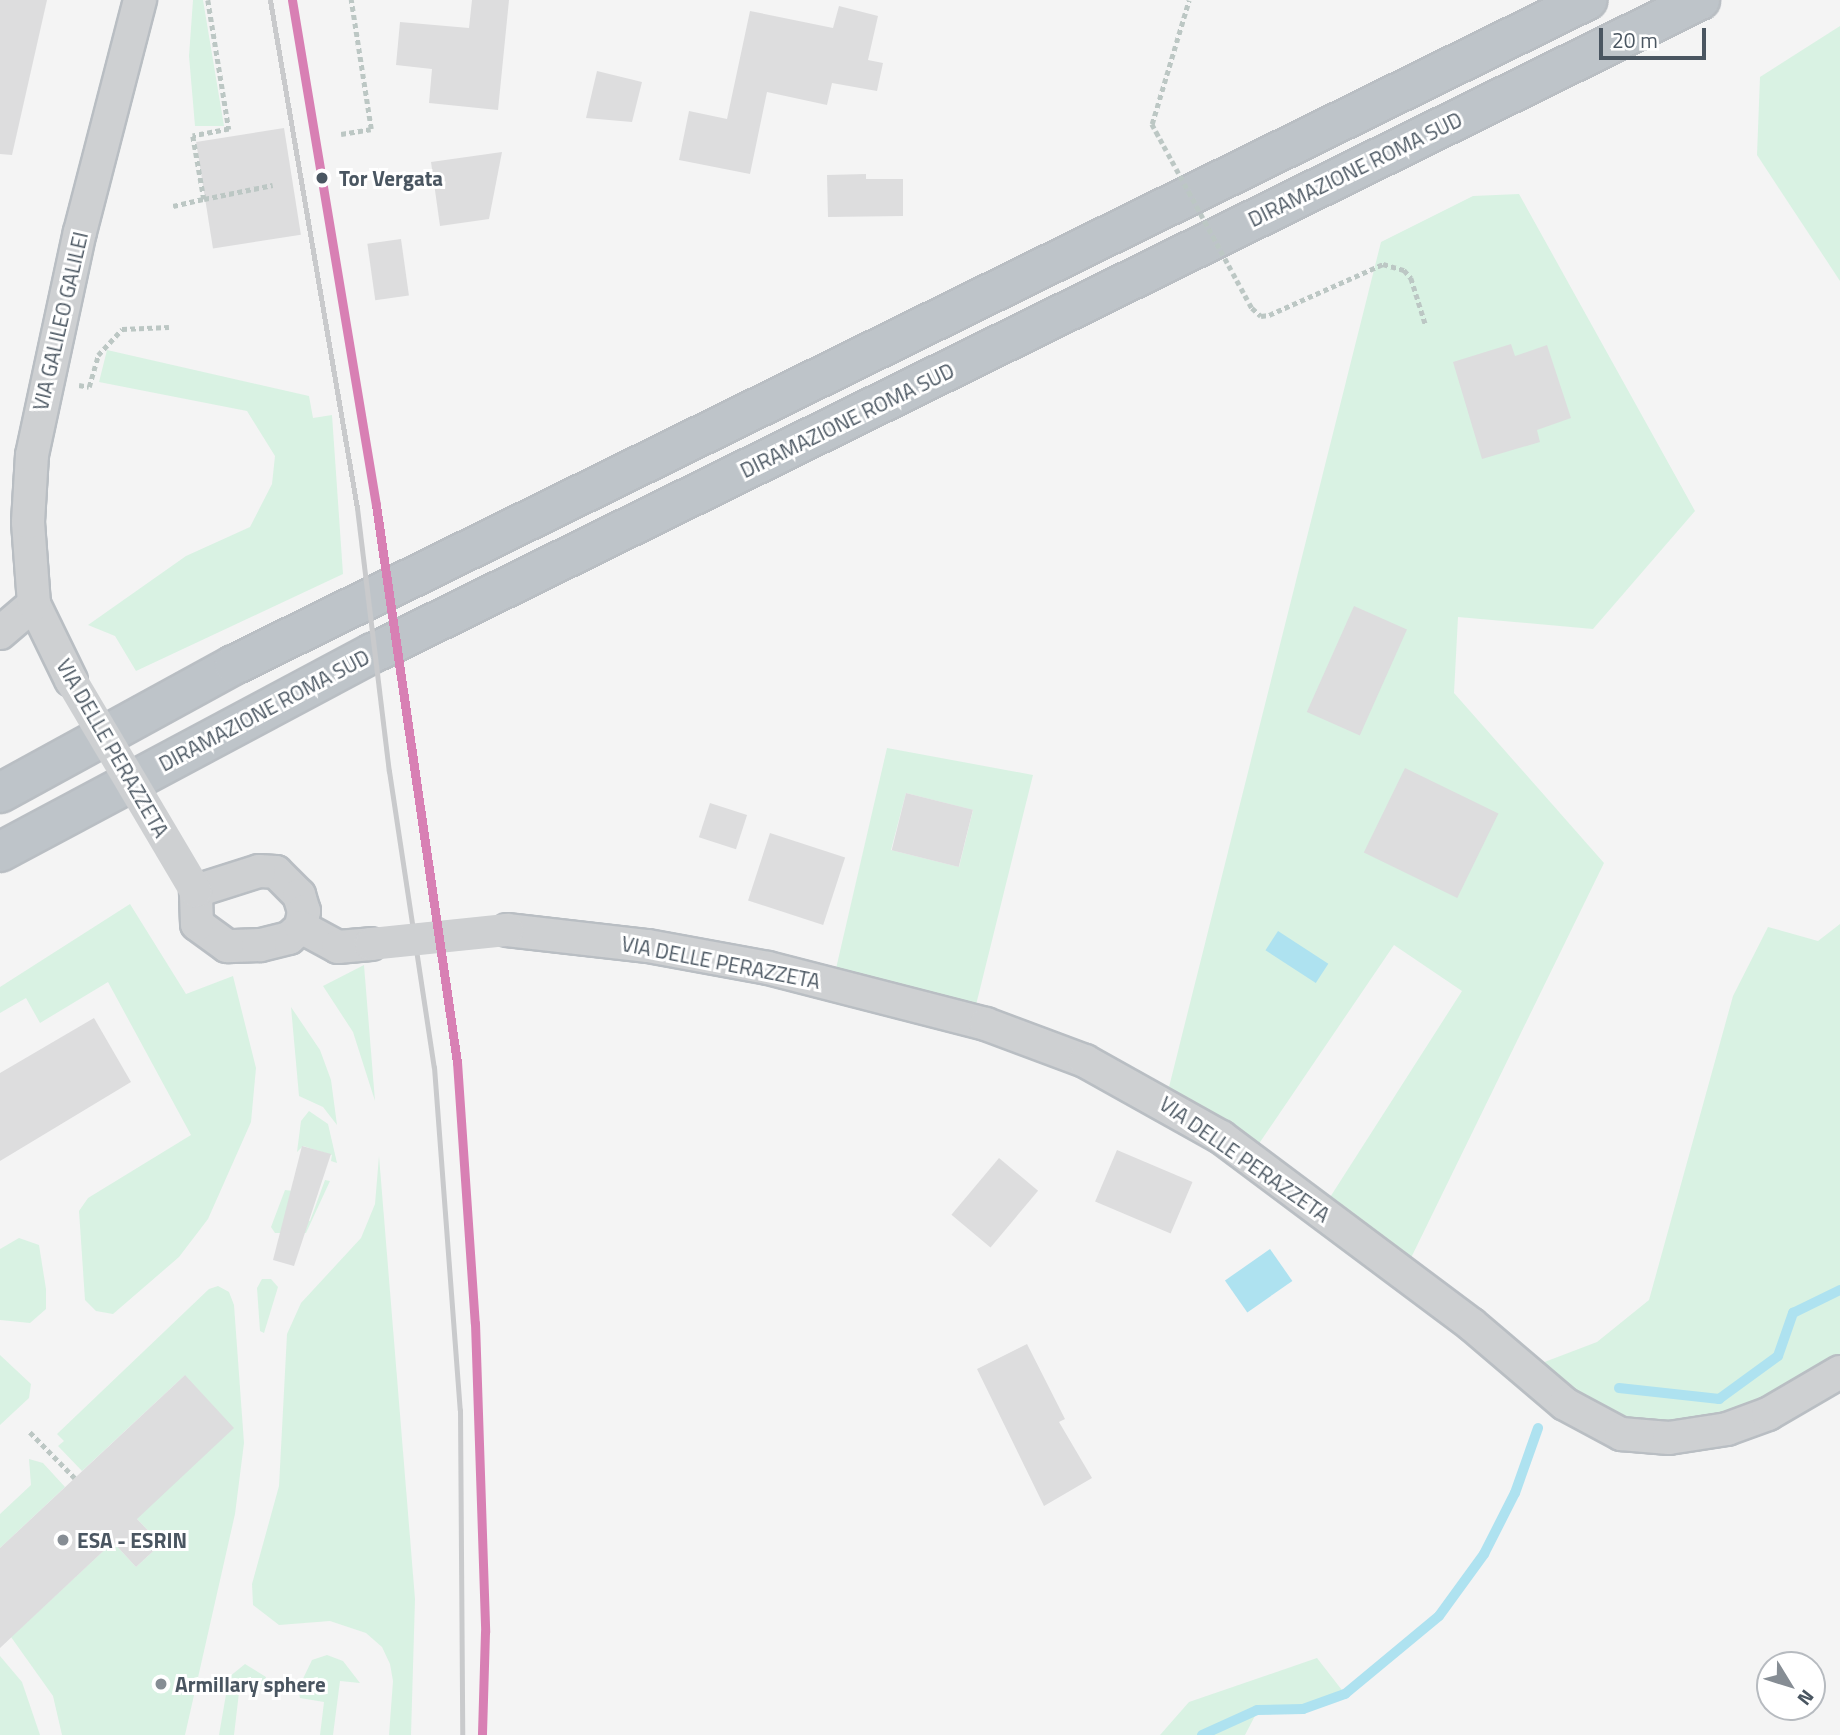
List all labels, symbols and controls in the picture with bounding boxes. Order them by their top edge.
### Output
scale bar [1602,14,1709,58]
text: 20 m [1612,24,1658,56]
street label: DIRAMAZIONE ROMA SUD [1244,106,1466,232]
place label: Tor Vergata [339,165,443,191]
marker: Tor Vergata [311,167,333,189]
street label: VIA GALILEO GALILEI [27,229,93,413]
street label: DIRAMAZIONE ROMA SUD [736,357,958,483]
street label: DIRAMAZIONE ROMA SUD [154,644,374,776]
street label: VIA DELLE PERAZZETA [52,654,174,842]
street label: VIA DELLE PERAZZETA [619,930,823,994]
street label: VIA DELLE PERAZZETA [1155,1091,1335,1227]
place label: ESA - ESRIN [77,1527,187,1553]
marker: ESA - ESRIN [55,1532,71,1548]
north arrow [1756,1651,1826,1721]
place label: Armillary sphere [175,1671,326,1697]
marker: Armillary sphere [153,1676,169,1692]
text: N [1791,1684,1822,1712]

